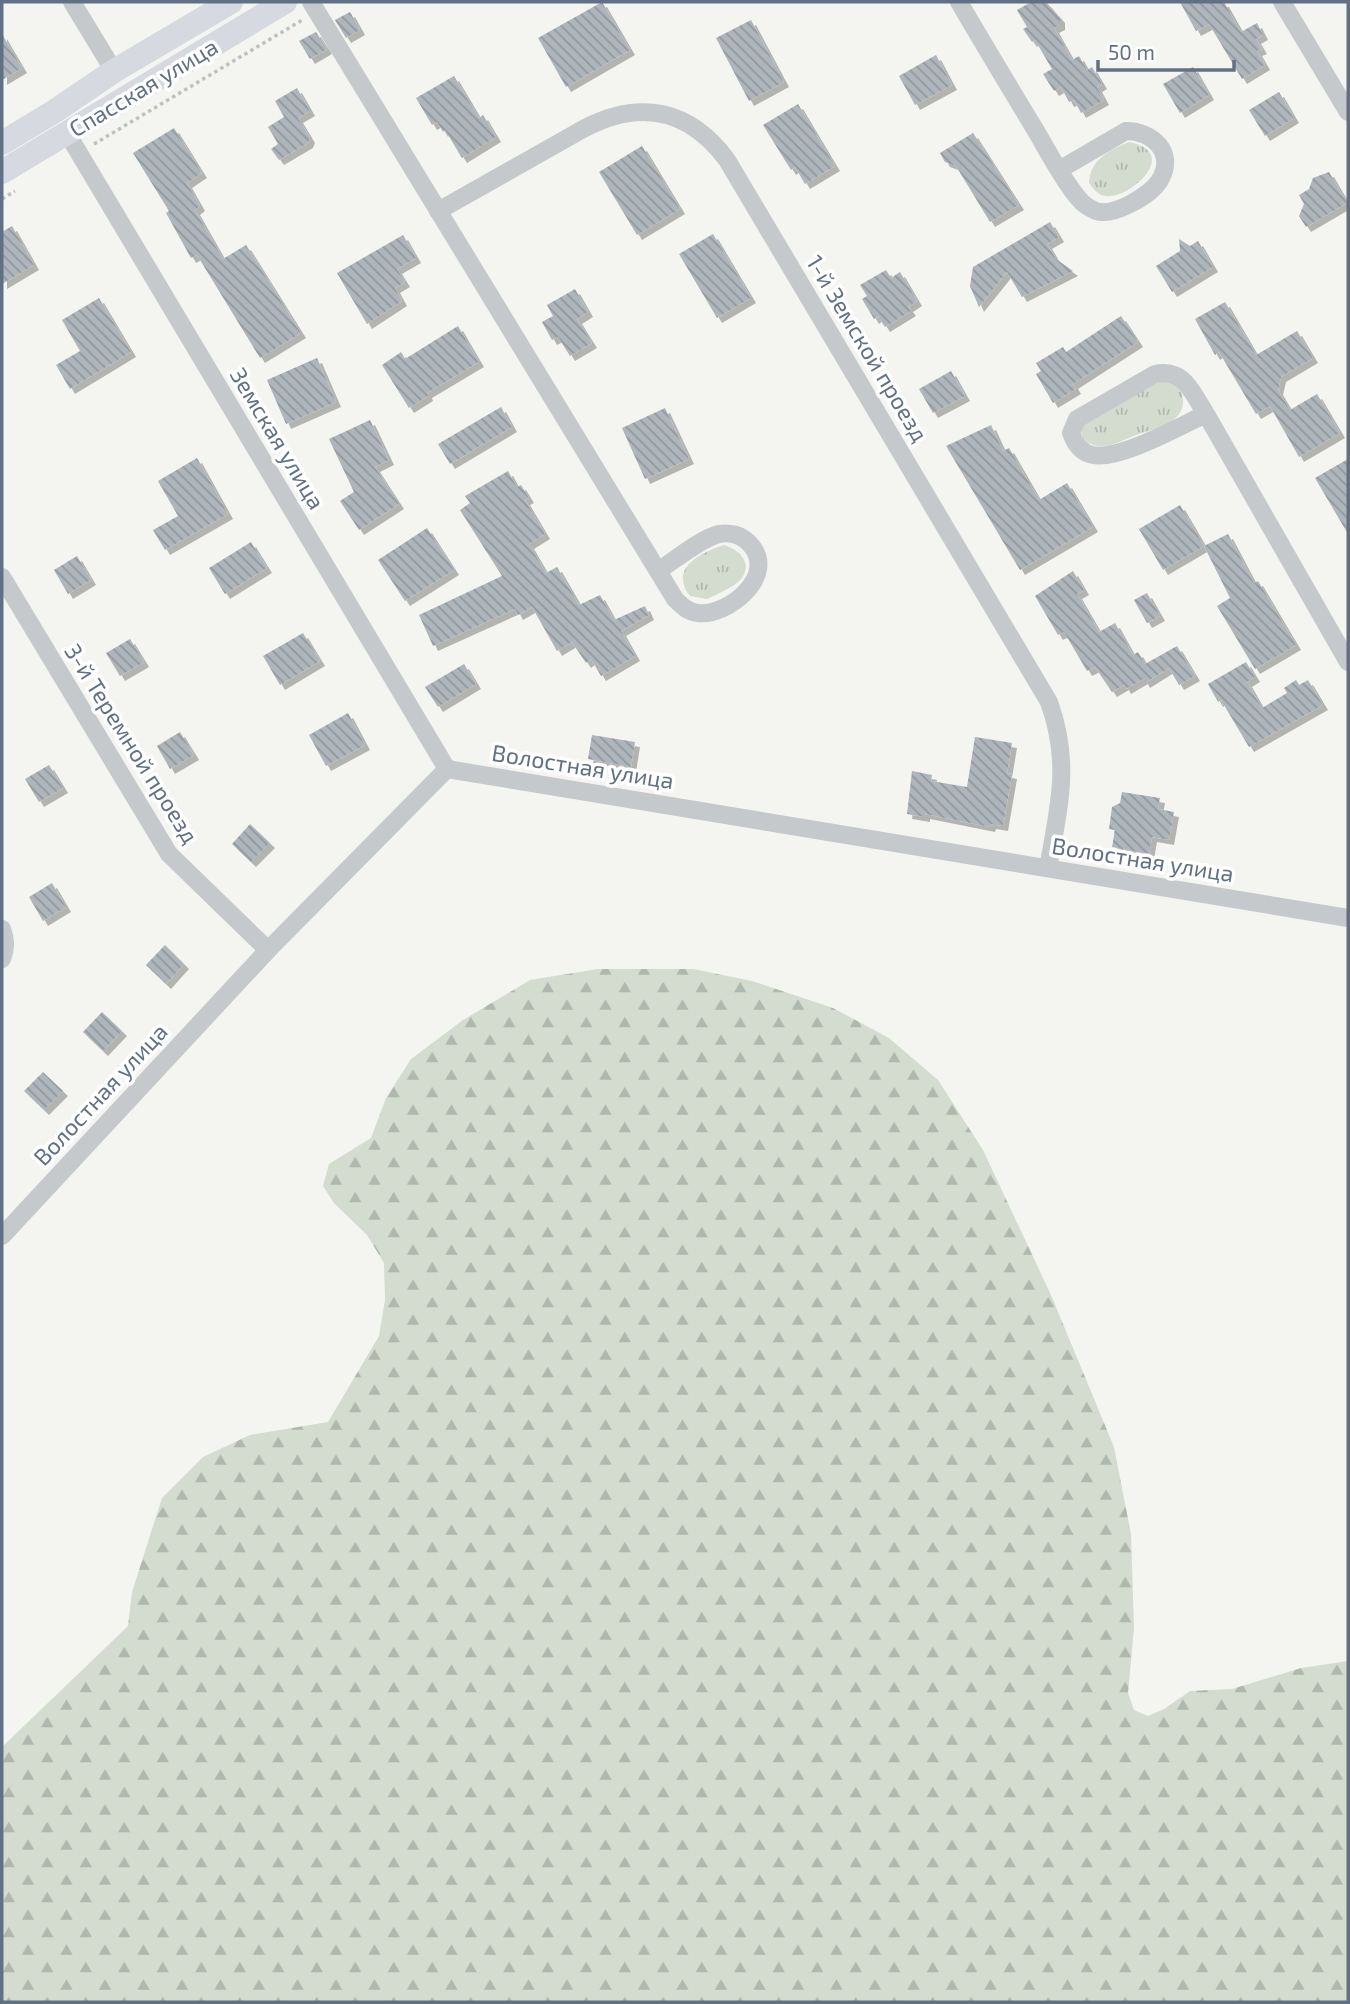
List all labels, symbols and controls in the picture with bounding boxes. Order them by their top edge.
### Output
scale bar [1098,28,1234,72]
street label: Спасская улица [64,32,223,143]
text: 50 m [1108,39,1155,64]
street label: 1-й Земской проезд [801,250,935,446]
street label: Земская улица [224,362,331,514]
street label: 3-й Теремной проезд [59,638,205,848]
street label: Волостная улица [490,738,676,795]
street label: Волостная улица [1050,831,1236,888]
street label: Волостная улица [27,1017,174,1171]

